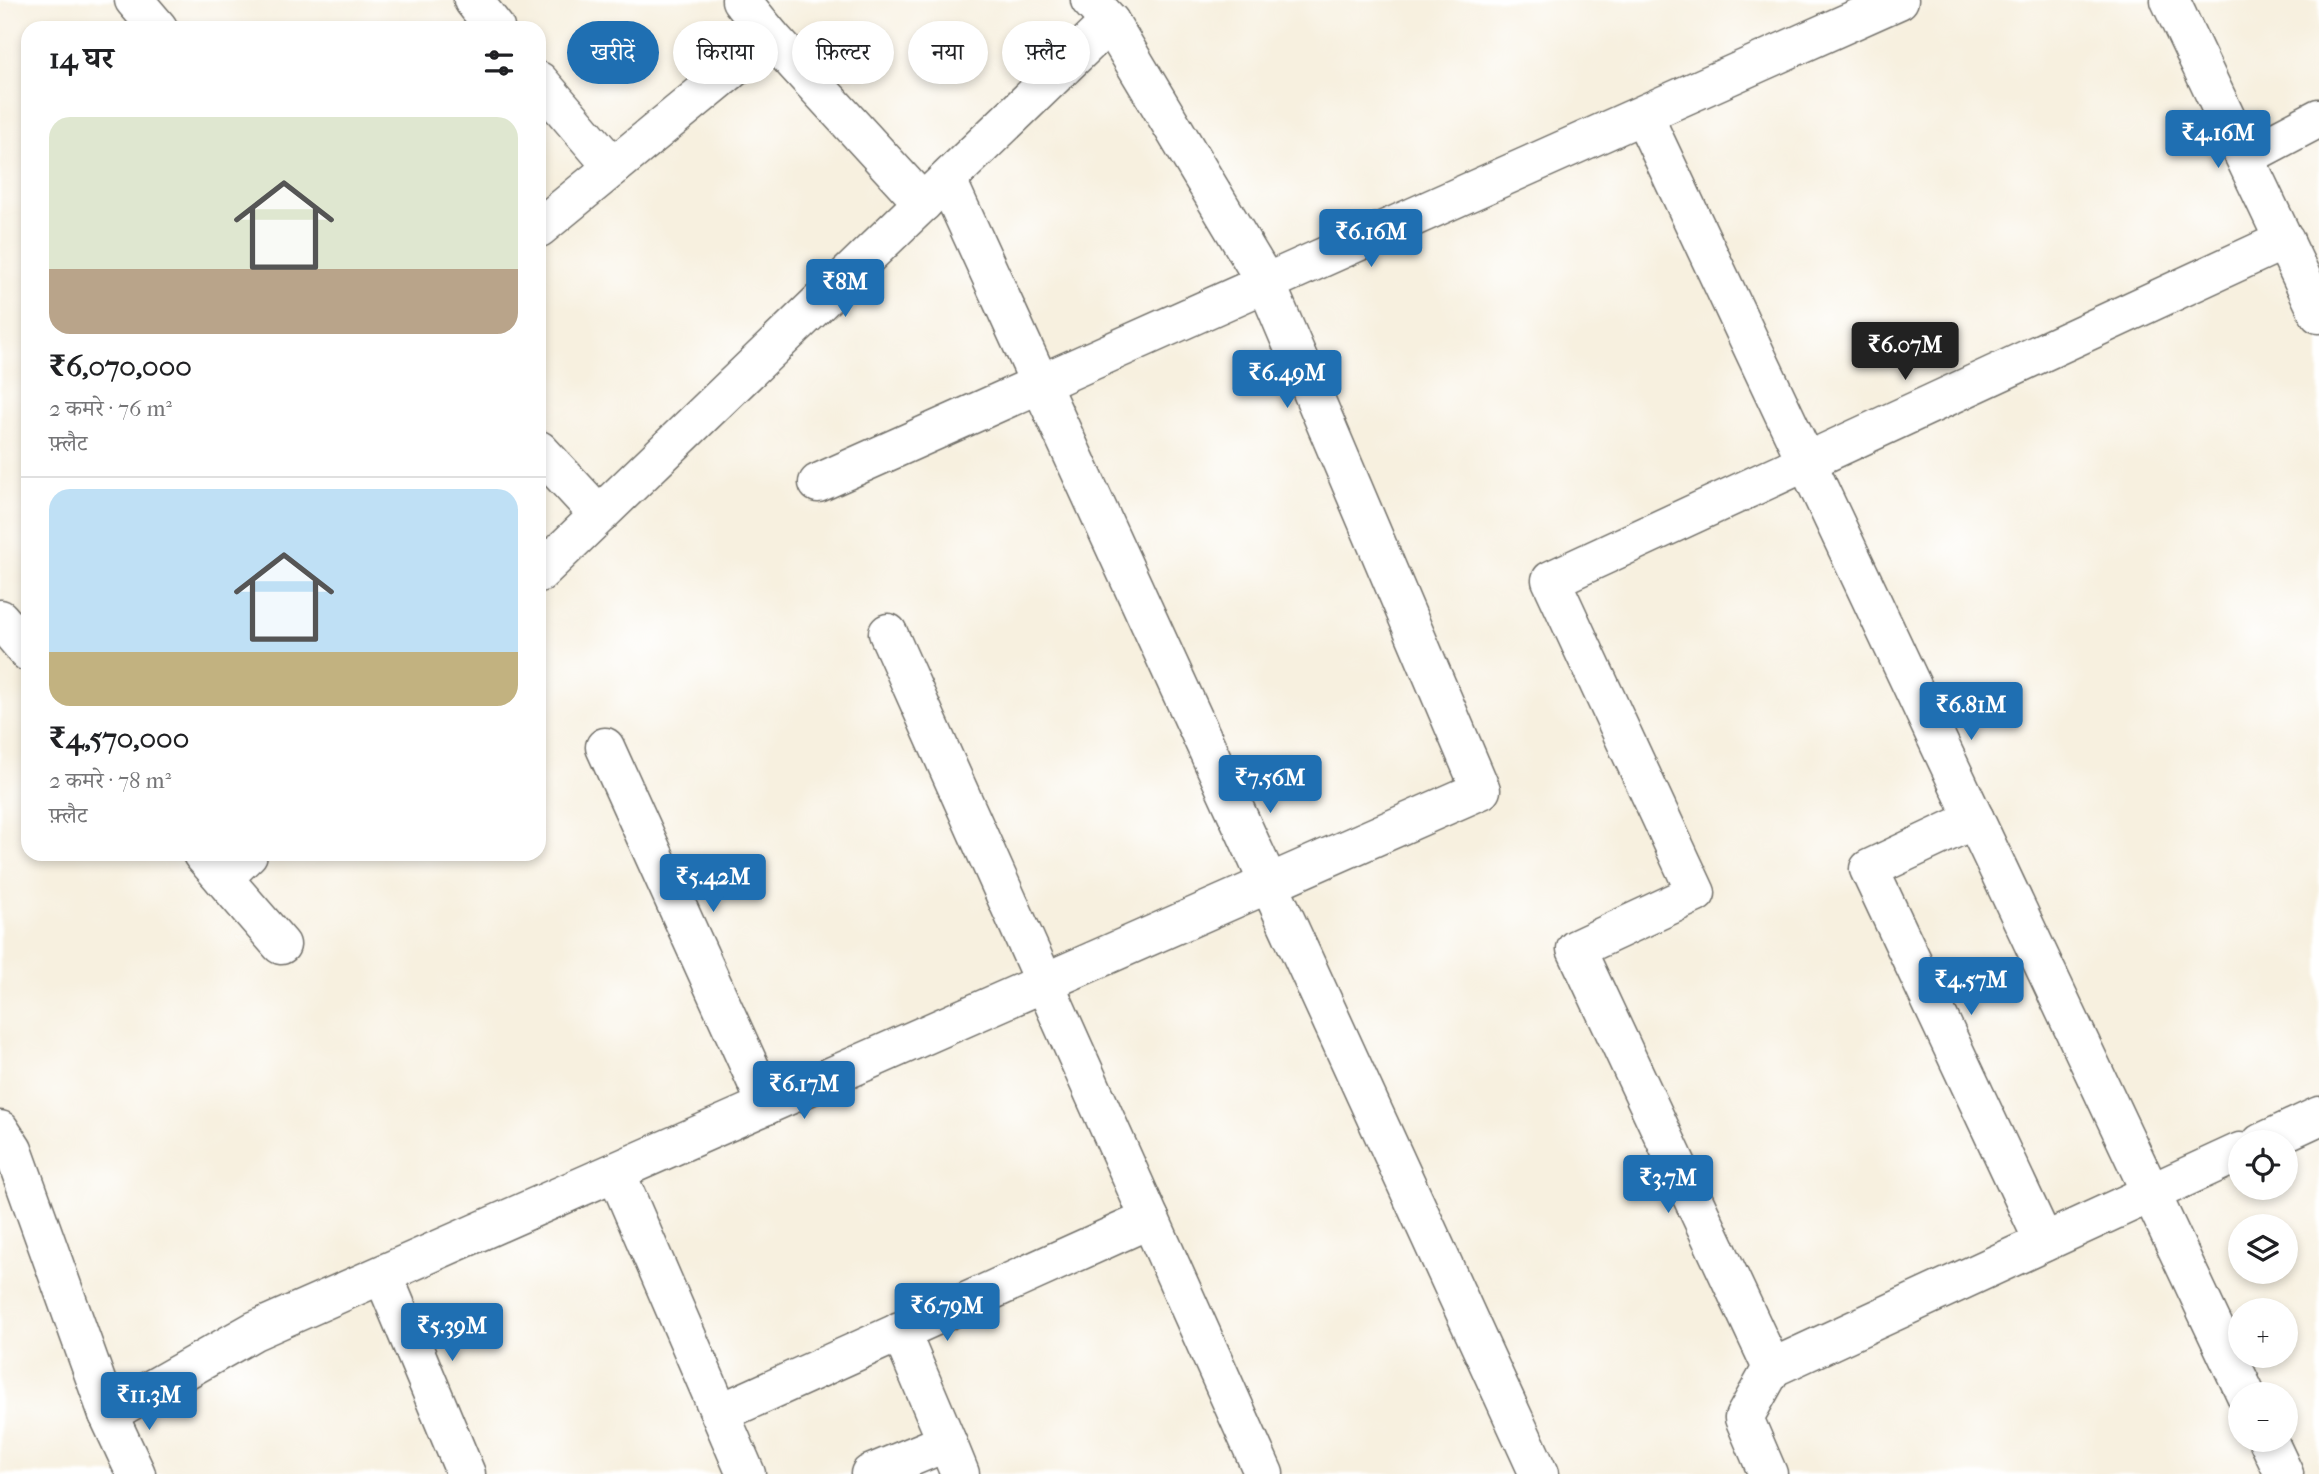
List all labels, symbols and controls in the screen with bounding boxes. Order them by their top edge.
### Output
chip: खरीदें [567,21,659,84]
chip: किराया [673,21,778,84]
chip: फ़िल्टर [792,21,894,84]
chip: नया [908,21,988,84]
chip: फ़्लैट [1002,21,1090,84]
text: 14 घर [49,41,114,76]
icon: filters [480,44,518,82]
pin: ₹4.16M [2161,110,2275,170]
text: ₹4.16M [2181,119,2255,146]
icon: home [221,162,347,288]
pin: ₹6.16M [1314,210,1428,269]
text: ₹6.16M [1335,218,1407,245]
pin: ₹8M [811,260,879,319]
text: ₹8M [822,268,868,295]
pin: ₹6.07M [1848,322,1962,382]
text: ₹6.07M [1868,331,1942,358]
text: ₹6,070,000 [49,349,192,384]
pin: ₹6.49M [1230,350,1344,410]
text: ₹6.49M [1248,359,1326,386]
text: 2 कमरे · 76 m² [49,395,172,422]
text: फ़्लैट [49,430,87,457]
icon: home [221,534,347,660]
pin: ₹6.81M [1914,682,2028,742]
text: ₹6.81M [1936,691,2006,718]
text: ₹4,570,000 [49,721,189,756]
pin: ₹7.56M [1213,756,1327,815]
text: ₹7.56M [1235,764,1305,791]
text: 2 कमरे · 78 m² [49,767,171,794]
text: फ़्लैट [49,802,87,829]
pin: ₹5.42M [656,855,770,914]
text: ₹5.42M [676,863,750,890]
pin: ₹4.57M [1914,958,2028,1017]
text: ₹4.57M [1935,966,2007,993]
pin: ₹6.17M [747,1062,861,1121]
text: ₹6.17M [769,1070,839,1097]
map controls [2228,1130,2298,1452]
button: locate [2228,1130,2298,1200]
pin: ₹3.7M [1619,1156,1717,1215]
text: ₹3.7M [1639,1164,1697,1191]
button: layers [2228,1214,2298,1284]
pin: ₹6.79M [890,1284,1004,1343]
text: ₹6.79M [911,1292,983,1319]
button: + [2228,1298,2298,1368]
pin: ₹5.39M [395,1304,509,1363]
text: ₹5.39M [417,1312,487,1339]
pin: ₹11.3M [92,1372,206,1432]
text: ₹11.3M [117,1381,181,1408]
button: − [2228,1382,2298,1452]

